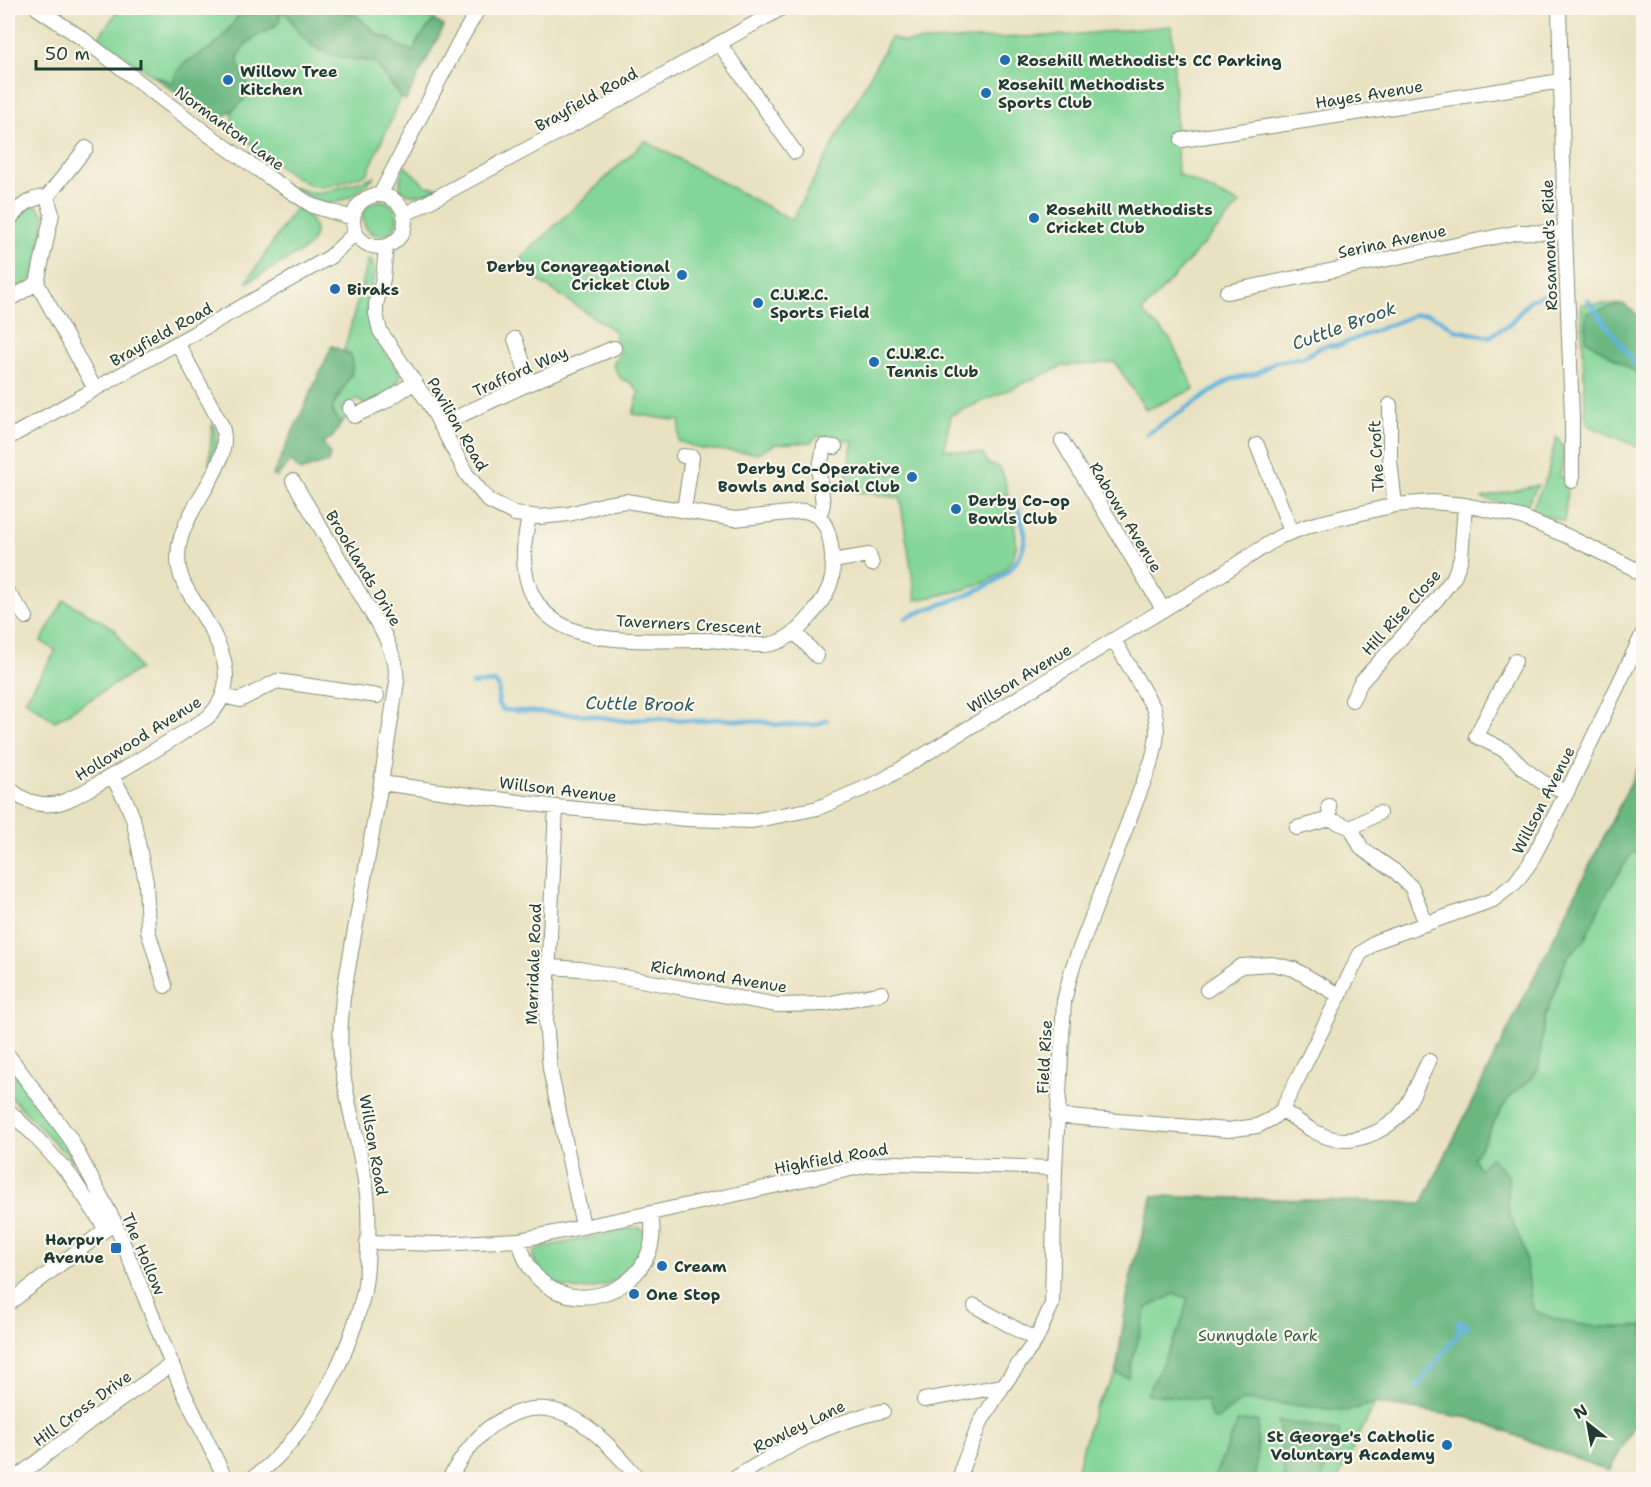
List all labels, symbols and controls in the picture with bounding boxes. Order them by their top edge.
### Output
scale bar [36,33,141,71]
text: 50 m [45,42,90,66]
place label: Rosehill Methodist's CC Parking [1017,50,1282,71]
marker: Rosehill Methodist's CC Parking [998,53,1012,67]
place label: Willow Tree Kitchen [240,61,338,100]
street label: Brayfield Road [531,63,641,136]
marker: Willow Tree Kitchen [221,73,235,87]
place label: Rosehill Methodists Sports Club [998,74,1165,113]
street label: Hayes Avenue [1314,76,1425,113]
street label: Normanton Lane [171,82,289,175]
marker: Rosehill Methodists Sports Club [979,86,993,100]
street label: Rosamond's Ride [1537,179,1562,311]
place label: Rosehill Methodists Cricket Club [1046,199,1213,238]
marker: Rosehill Methodists Cricket Club [1027,211,1041,225]
street label: Serina Avenue [1336,220,1448,263]
place label: Derby Congregational Cricket Club [486,256,670,295]
marker: Derby Congregational Cricket Club [675,268,689,282]
place label: Biraks [347,279,399,300]
marker: Biraks [328,282,342,296]
place label: C.U.R.C. Sports Field [770,284,869,323]
marker: C.U.R.C. Sports Field [751,296,765,310]
water label: Cuttle Brook [1289,296,1400,356]
street label: Brayfield Road [106,298,216,371]
street label: Trafford Way [469,341,571,402]
place label: C.U.R.C. Tennis Club [886,343,979,382]
marker: C.U.R.C. Tennis Club [867,355,881,369]
street label: Pavilion Road [422,374,493,475]
street label: The Croft [1364,420,1389,492]
place label: Derby Co-Operative Bowls and Social Club [718,458,900,497]
street label: Rabown Avenue [1084,458,1167,576]
marker: Derby Co-Operative Bowls and Social Club [905,470,919,484]
place label: Derby Co-op Bowls Club [968,490,1070,529]
marker: Derby Co-op Bowls Club [949,502,963,516]
street label: Brooklands Drive [321,507,406,630]
street label: Hill Rise Close [1357,565,1446,660]
street label: Taverners Crescent [616,610,762,639]
street label: Willson Avenue [963,639,1075,718]
street label: Hollowood Avenue [71,691,205,786]
water label: Cuttle Brook [585,691,696,717]
street label: Willson Avenue [1507,743,1580,858]
street label: Willson Avenue [498,772,618,807]
street label: Merridale Road [521,903,546,1025]
street label: Richmond Avenue [649,955,789,998]
street label: Field Rise [1032,1019,1057,1095]
street label: Willson Road [354,1093,393,1197]
street label: Highfield Road [773,1138,890,1179]
street label: The Hollow [117,1210,170,1299]
place label: Harpur Avenue [43,1229,104,1268]
marker: Harpur Avenue [109,1241,123,1255]
place label: Cream [674,1256,727,1277]
marker: Cream [655,1259,669,1273]
place label: One Stop [646,1284,721,1305]
marker: One Stop [627,1287,641,1301]
park label: Sunnydale Park [1198,1325,1318,1346]
street label: Hill Cross Drive [29,1366,136,1451]
north arrow [1558,1394,1618,1454]
street label: Rowley Lane [750,1395,849,1458]
text: N [1570,1399,1591,1424]
place label: St George's Catholic Voluntary Academy [1267,1426,1435,1465]
marker: St George's Catholic Voluntary Academy [1440,1438,1454,1452]

